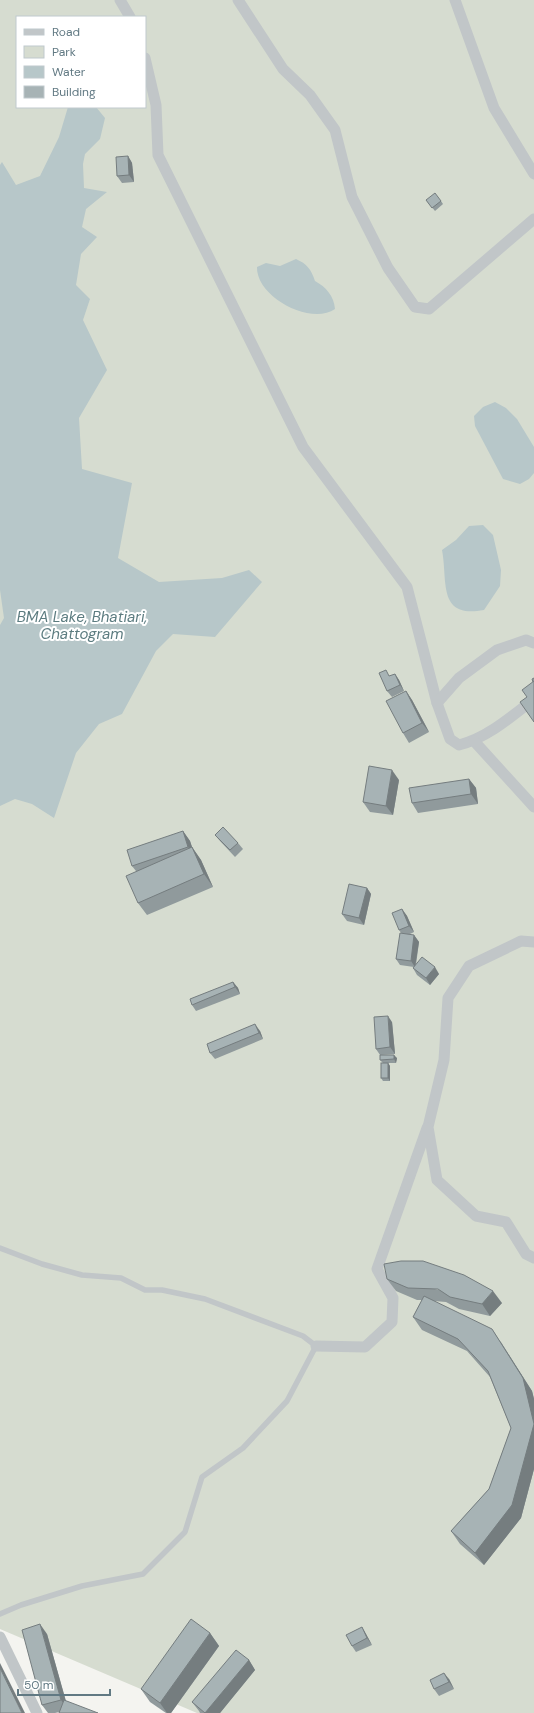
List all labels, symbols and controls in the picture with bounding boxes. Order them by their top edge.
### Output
legend [16,16,146,108]
text: Road [52,24,80,40]
text: Park [52,44,76,60]
text: Water [52,64,86,80]
text: Building [52,84,96,100]
water label: BMA Lake, Bhatiari, Chattogram [17,607,147,644]
scale bar [18,1671,110,1697]
text: 50 m [24,1677,53,1693]

